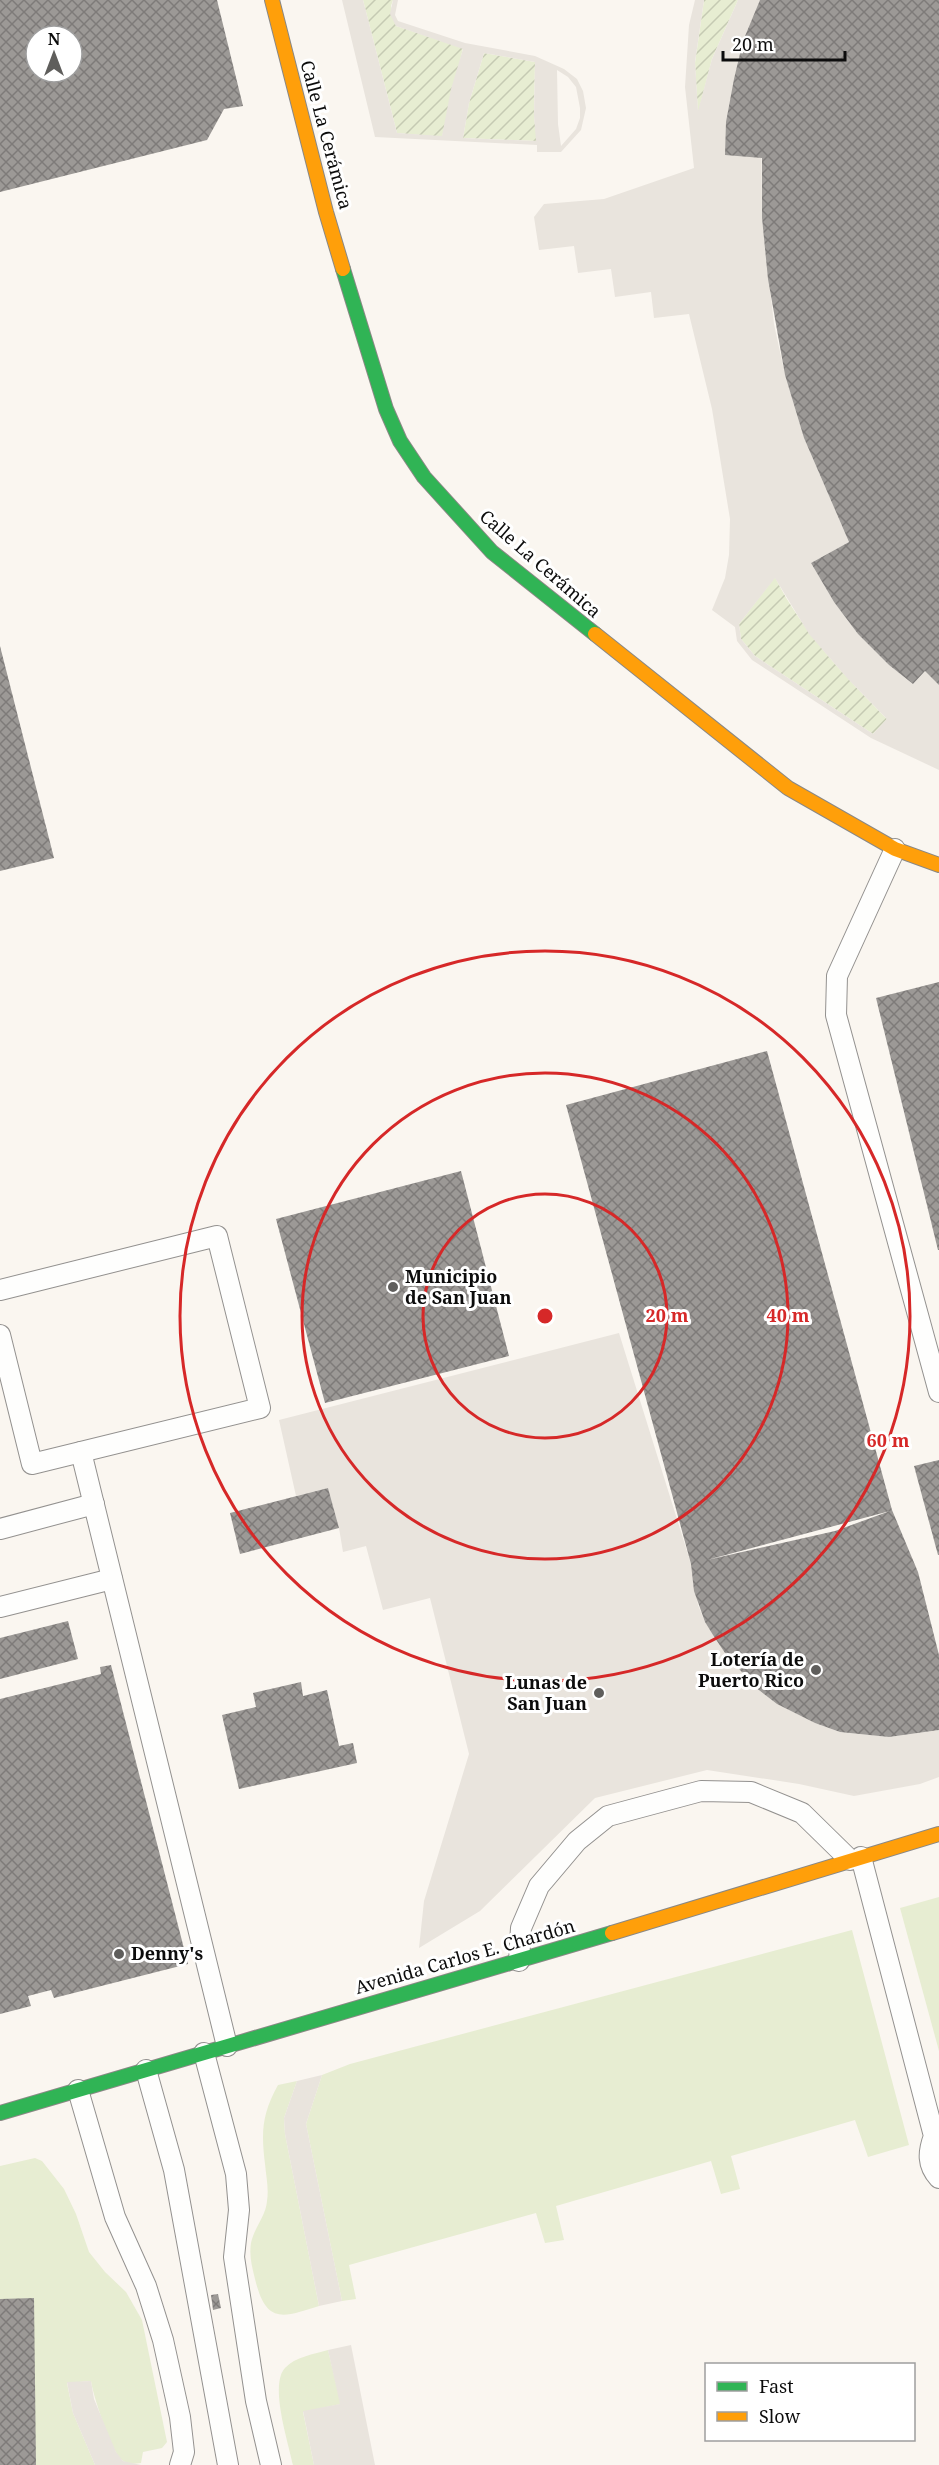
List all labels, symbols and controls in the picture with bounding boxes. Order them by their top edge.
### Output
north arrow [24,24,84,84]
scale bar [723,24,844,62]
text: N [48,28,61,50]
text: 20 m [732,32,774,56]
street label: Calle La Cerámica [296,58,358,212]
street label: Calle La Cerámica [475,504,606,623]
place label: Municipio de San Juan [405,1264,512,1309]
marker: Municipio de San Juan [386,1280,400,1294]
text: 20 m [646,1303,689,1327]
text: 40 m [767,1303,810,1327]
centre of rings [535,1306,555,1326]
text: 60 m [867,1428,910,1452]
place label: Lotería de Puerto Rico [698,1647,804,1692]
marker: Lotería de Puerto Rico [809,1663,823,1677]
place label: Lunas de San Juan [505,1670,587,1715]
marker: Lunas de San Juan [592,1686,606,1700]
street label: Avenida Carlos E. Chardón [352,1913,578,1999]
place label: Denny's [131,1941,203,1965]
marker: Denny's [112,1947,126,1961]
legend [705,2363,915,2441]
text: Fast [759,2374,794,2398]
text: Slow [759,2404,801,2428]

